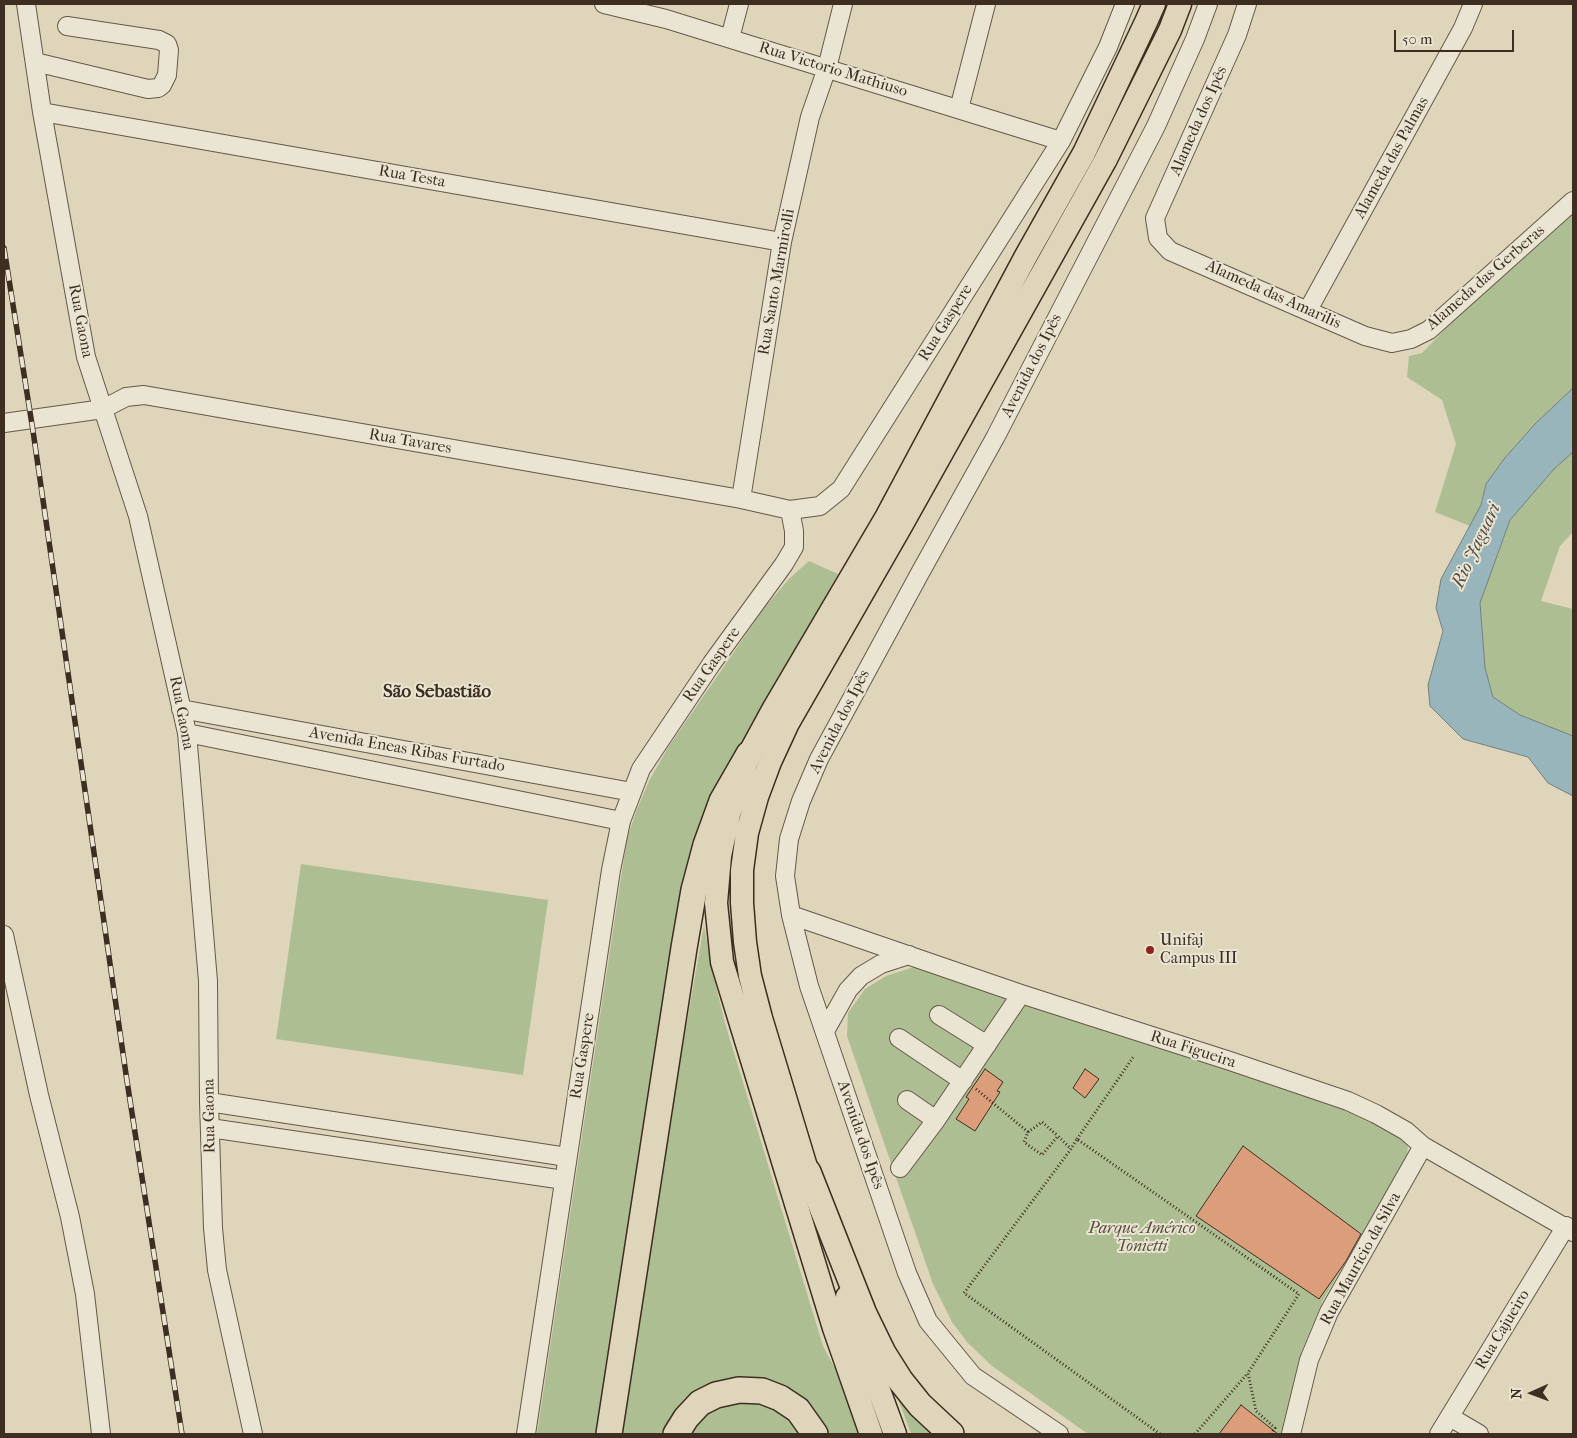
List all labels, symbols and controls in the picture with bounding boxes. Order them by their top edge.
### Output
scale bar [1397,20,1517,52]
text: 50 m [1402,30,1432,48]
street label: Rua Victorio Mathiuso [756,38,910,102]
street label: Alameda dos Ipês [1166,63,1232,179]
street label: Alameda das Palmas [1351,94,1433,222]
street label: Rua Testa [377,162,447,192]
street label: Rua Santo Marmirolli [755,207,799,357]
street label: Alameda das Gerberas [1423,221,1549,335]
street label: Alameda das Amarilis [1202,257,1344,333]
street label: Rua Gaspere [915,281,977,365]
street label: Rua Gaona [63,283,97,359]
street label: Avenida dos Ipês [998,311,1066,421]
street label: Rua Tavares [367,425,453,459]
water label: Rio Jaguari [1448,500,1506,592]
street label: Rua Gaspere [679,624,745,706]
street label: Avenida dos Ipês [806,667,874,777]
street label: Rua Gaona [164,675,198,751]
district label: São Sebastião [383,681,491,703]
street label: Avenida Eneas Ribas Furtado [308,723,506,777]
place label: Unifaj Campus III [1160,931,1237,969]
marker: Unifaj Campus III [1144,944,1156,956]
street label: Rua Gaspere [567,1011,599,1101]
street label: Rua Figueira [1148,1027,1238,1073]
street label: Avenida dos Ipês [832,1078,888,1192]
street label: Rua Gaona [200,1079,220,1153]
street label: Rua Maurício da Silva [1317,1189,1405,1329]
park label: Parque Américo Tonietti [1089,1219,1195,1257]
street label: Rua Cajueiro [1472,1287,1534,1373]
north arrow [1507,1368,1557,1418]
text: N [1508,1388,1525,1399]

